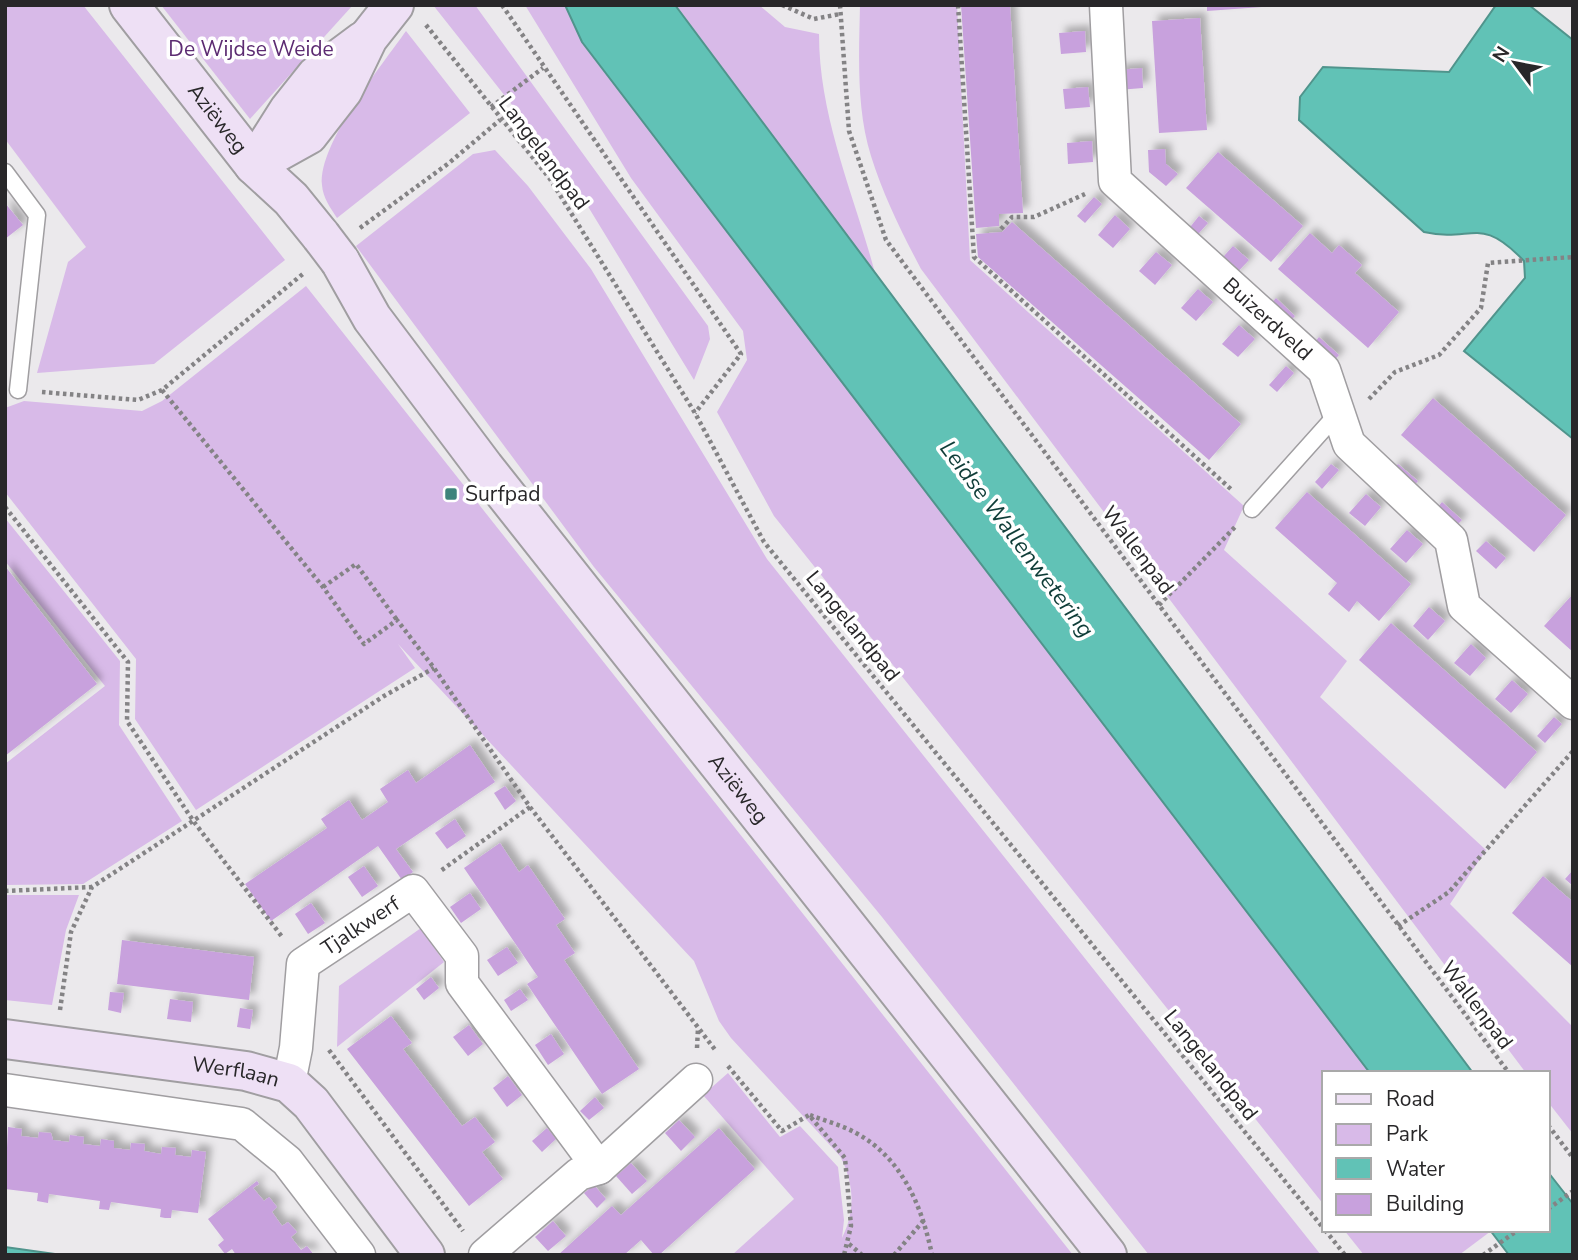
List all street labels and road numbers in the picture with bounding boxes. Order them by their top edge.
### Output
street label: Aziëweg [181,78,254,159]
street label: Langelandpad [492,91,596,215]
street label: Buizerdveld [1217,271,1318,367]
street label: Wallenpad [1095,500,1181,600]
street label: Langelandpad [800,565,906,687]
street label: Aziëweg [702,748,775,830]
street label: Tjalkwerf [316,889,406,962]
street label: Wallenpad [1434,955,1520,1055]
street label: Langelandpad [1158,1004,1264,1126]
street label: Werflaan [190,1050,283,1094]

